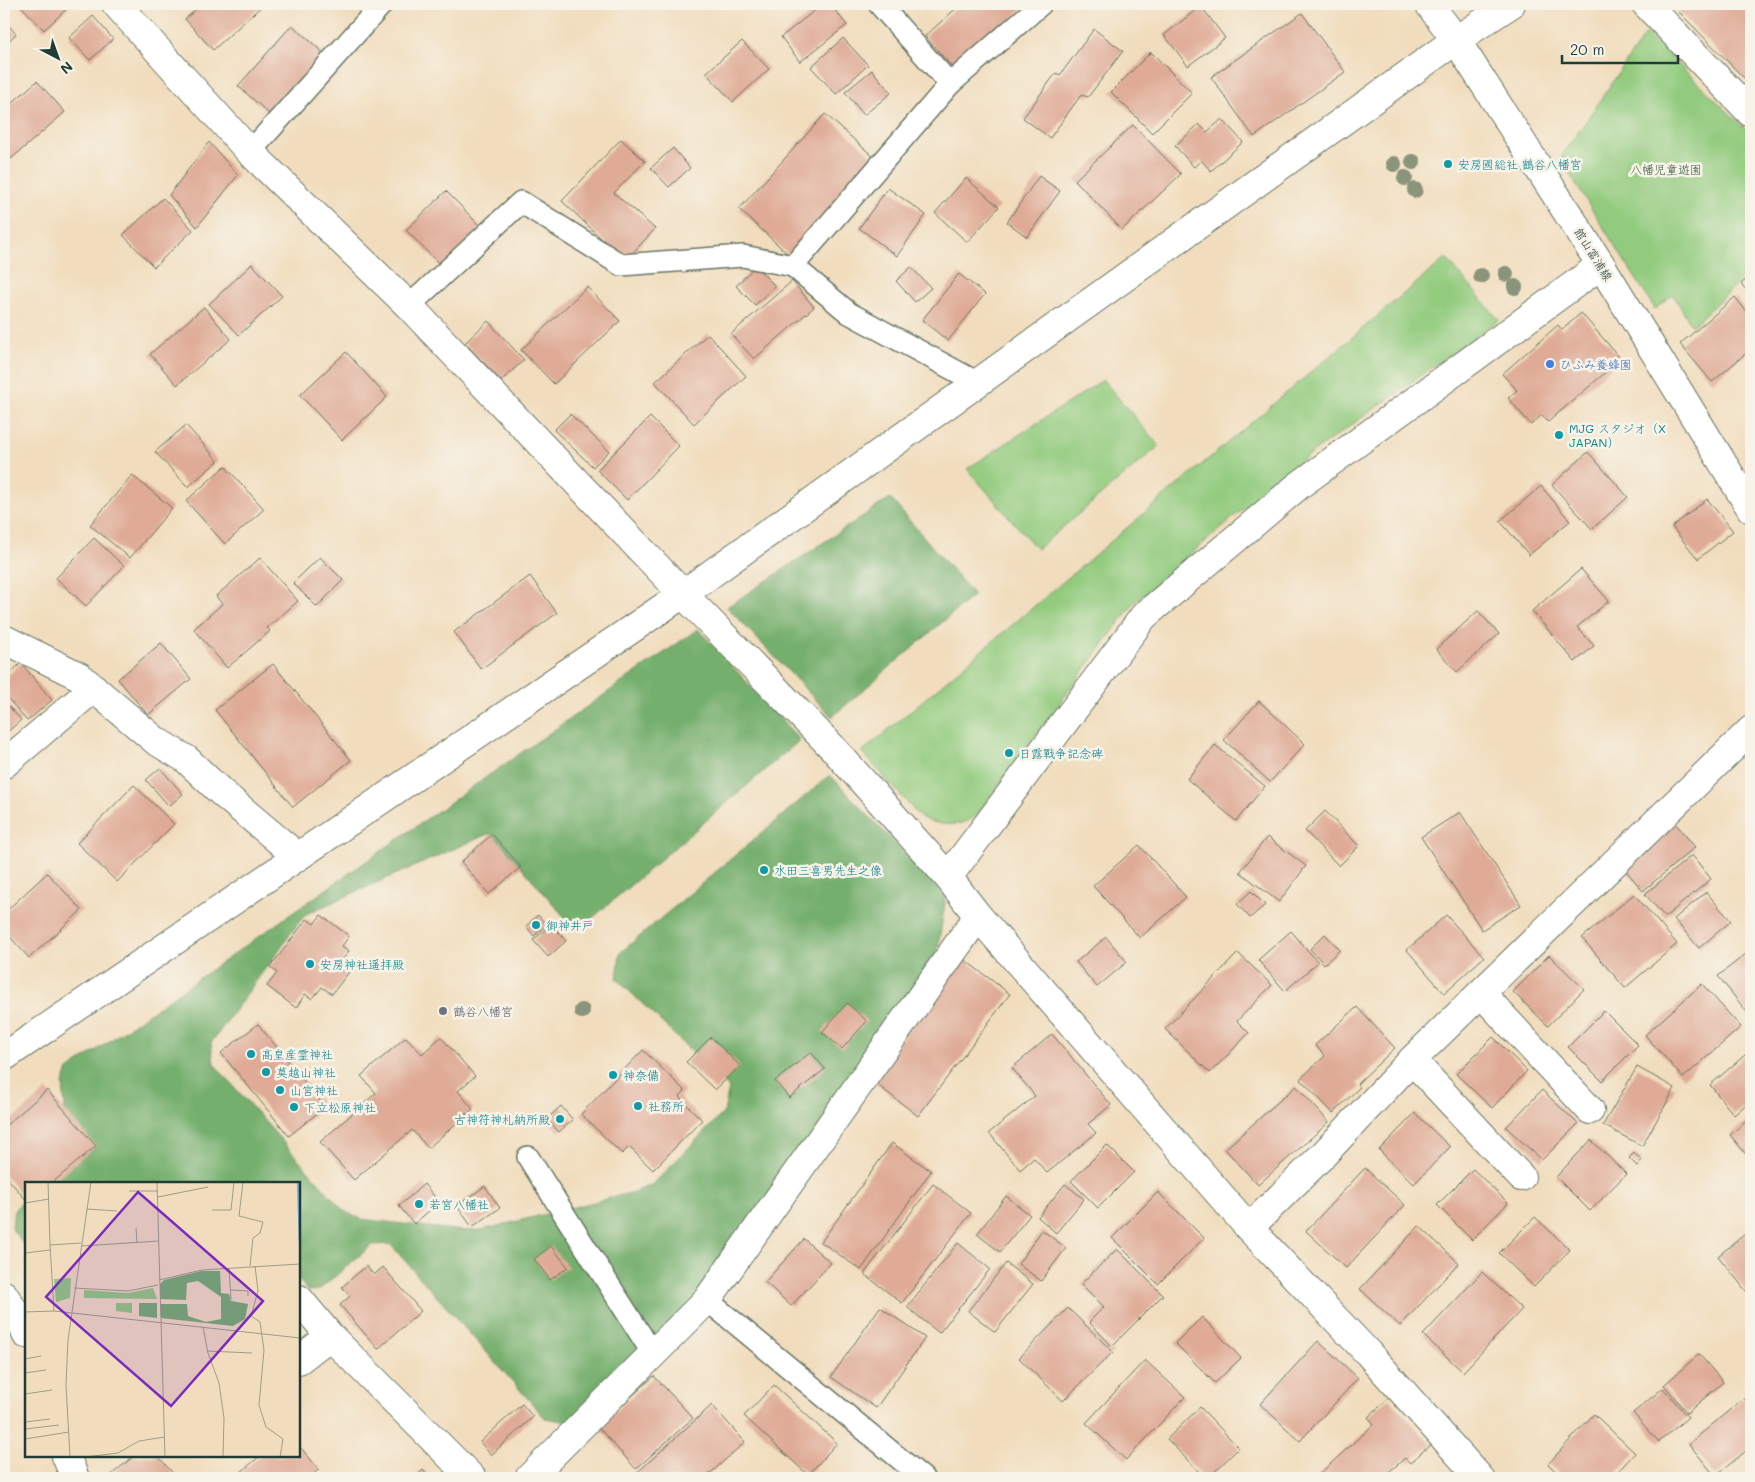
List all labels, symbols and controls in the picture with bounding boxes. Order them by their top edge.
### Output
north arrow [32,32,82,82]
scale bar [1562,32,1679,64]
text: 20 m [1570,39,1604,59]
text: N [57,58,77,79]
place label: 安房國総社 鶴谷八幡宮 [1458,156,1582,172]
marker: 安房國総社 鶴谷八幡宮 [1442,158,1454,170]
park label: 八幡児童遊園 [1630,161,1702,177]
street label: 館山富浦線 [1571,224,1617,284]
place label: ひふみ養蜂園 [1560,356,1632,372]
marker: ひふみ養蜂園 [1544,358,1556,370]
place label: MJG スタジオ（X JAPAN） [1569,420,1666,450]
marker: MJG スタジオ（X JAPAN） [1553,429,1565,441]
place label: 日露戰争記念碑 [1019,745,1103,761]
marker: 日露戰争記念碑 [1003,747,1015,759]
place label: 水田三喜男先生之像 [774,862,882,878]
marker: 水田三喜男先生之像 [758,864,770,876]
place label: 御神井戸 [546,917,594,933]
marker: 御神井戸 [530,919,542,931]
place label: 安房神社遥拝殿 [320,956,404,972]
marker: 安房神社遥拝殿 [304,958,316,970]
place label: 鶴谷八幡宮 [453,1003,513,1019]
marker: 鶴谷八幡宮 [437,1005,449,1017]
place label: 髙皇産霊神社 [261,1046,333,1062]
marker: 髙皇産霊神社 [245,1048,257,1060]
place label: 莫越山神社 [276,1064,336,1080]
marker: 莫越山神社 [260,1066,272,1078]
place label: 神奈備 [623,1067,659,1083]
marker: 神奈備 [607,1069,619,1081]
place label: 山宮神社 [290,1082,338,1098]
marker: 山宮神社 [274,1084,286,1096]
place label: 社務所 [648,1098,684,1114]
place label: 下立松原神社 [304,1099,376,1115]
marker: 社務所 [632,1100,644,1112]
marker: 下立松原神社 [288,1101,300,1113]
place label: 古神符神札納所殿 [454,1111,550,1127]
marker: 古神符神札納所殿 [554,1113,566,1125]
inset map [25,1182,300,1457]
place label: 若宮八幡社 [429,1196,489,1212]
marker: 若宮八幡社 [413,1198,425,1210]

